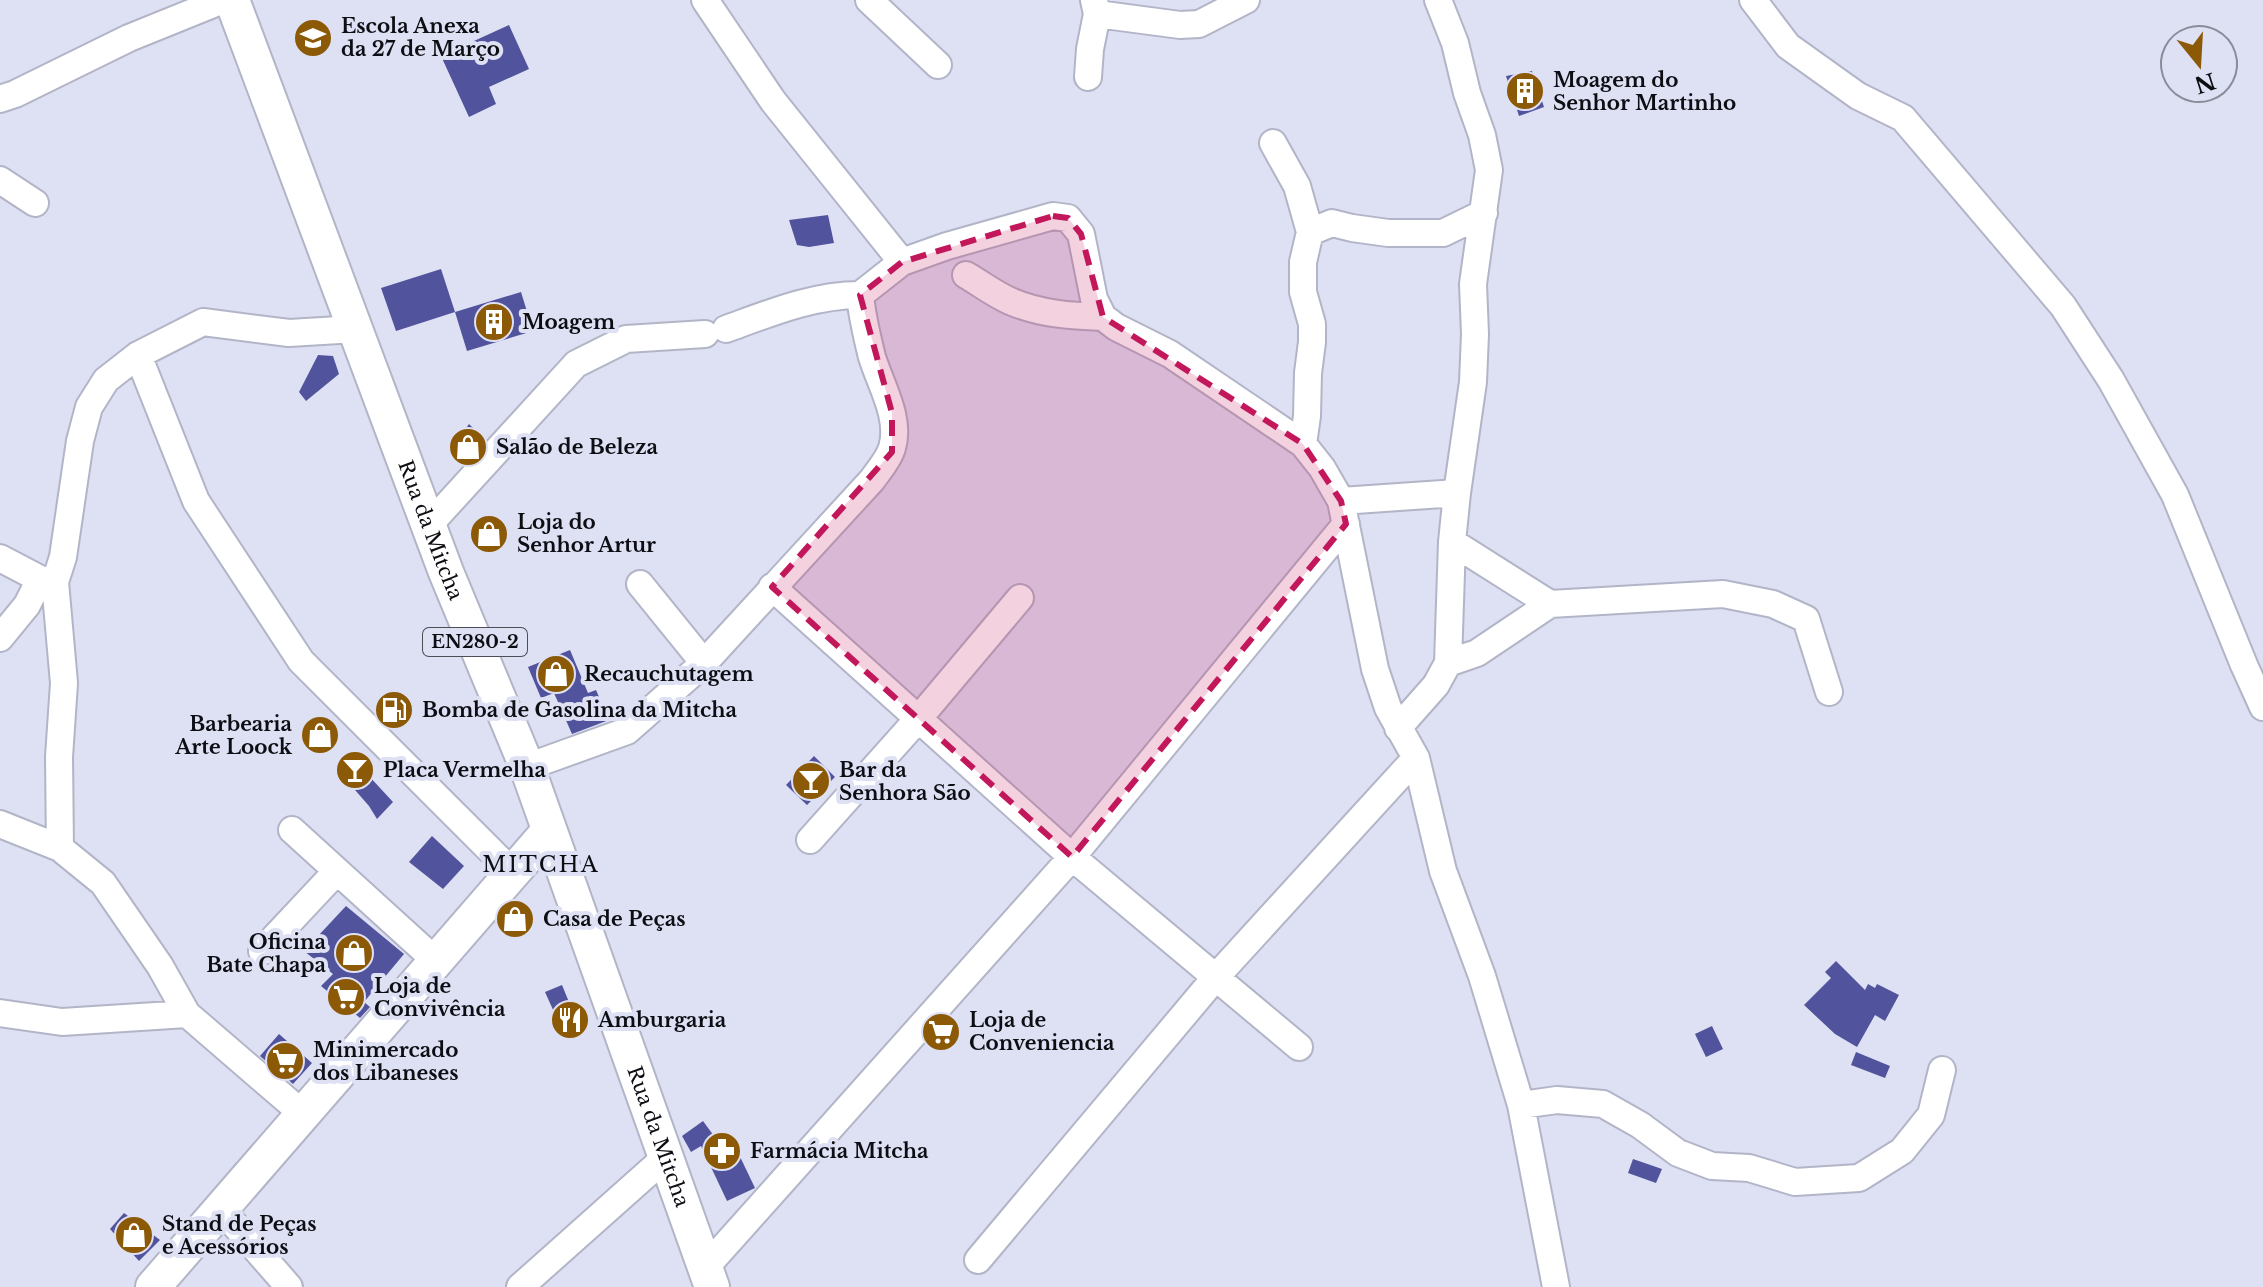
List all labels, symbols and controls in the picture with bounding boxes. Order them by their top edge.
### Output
place label: Escola Anexa da 27 de Março [341,14,500,61]
school or university icon: Escola Anexa da 27 de Março [292,17,334,59]
north arrow [2159,24,2239,104]
text: N [2191,67,2219,99]
place label: Moagem do Senhor Martinho [1553,68,1736,115]
building icon: Moagem do Senhor Martinho [1504,70,1546,112]
building icon: Moagem [473,301,515,343]
place label: Moagem [522,310,615,334]
shop icon: Salão de Beleza [447,426,489,468]
place label: Salão de Beleza [496,435,659,459]
street label: Rua da Mitcha [393,457,469,604]
place label: Loja do Senhor Artur [517,510,656,557]
shop icon: Loja do Senhor Artur [468,513,510,555]
road number: EN280-2 [423,628,527,656]
shop icon: Recauchutagem [535,653,577,695]
place label: Recauchutagem [584,662,754,686]
fuel station icon: Bomba de Gasolina da Mitcha [373,689,415,731]
place label: Bomba de Gasolina da Mitcha [422,698,738,722]
place label: Barbearia Arte Loock [174,712,293,759]
shop icon: Barbearia Arte Loock [299,714,341,756]
bar icon: Placa Vermelha [334,749,376,791]
place label: Placa Vermelha [383,758,546,782]
place label: Bar da Senhora São [839,758,971,805]
bar icon: Bar da Senhora São [790,760,832,802]
district label: MITCHA [482,851,600,878]
shop icon: Casa de Peças [494,898,536,940]
place label: Casa de Peças [543,907,686,931]
place label: Oficina Bate Chapa [206,930,327,977]
shop icon: Oficina Bate Chapa [333,932,375,974]
place label: Loja de Convivência [374,974,506,1021]
supermarket icon: Loja de Convivência [325,976,367,1018]
restaurant icon: Amburgaria [549,999,591,1041]
place label: Amburgaria [597,1008,727,1032]
place label: Loja de Conveniencia [969,1008,1115,1055]
supermarket icon: Loja de Conveniencia [920,1011,962,1053]
place label: Minimercado dos Libaneses [313,1038,459,1085]
supermarket icon: Minimercado dos Libaneses [264,1040,306,1082]
street label: Rua da Mitcha [622,1063,695,1211]
pharmacy icon: Farmácia Mitcha [701,1130,743,1172]
place label: Farmácia Mitcha [750,1139,929,1163]
place label: Stand de Peças e Acessórios [162,1212,317,1259]
shop icon: Stand de Peças e Acessórios [113,1214,155,1256]

